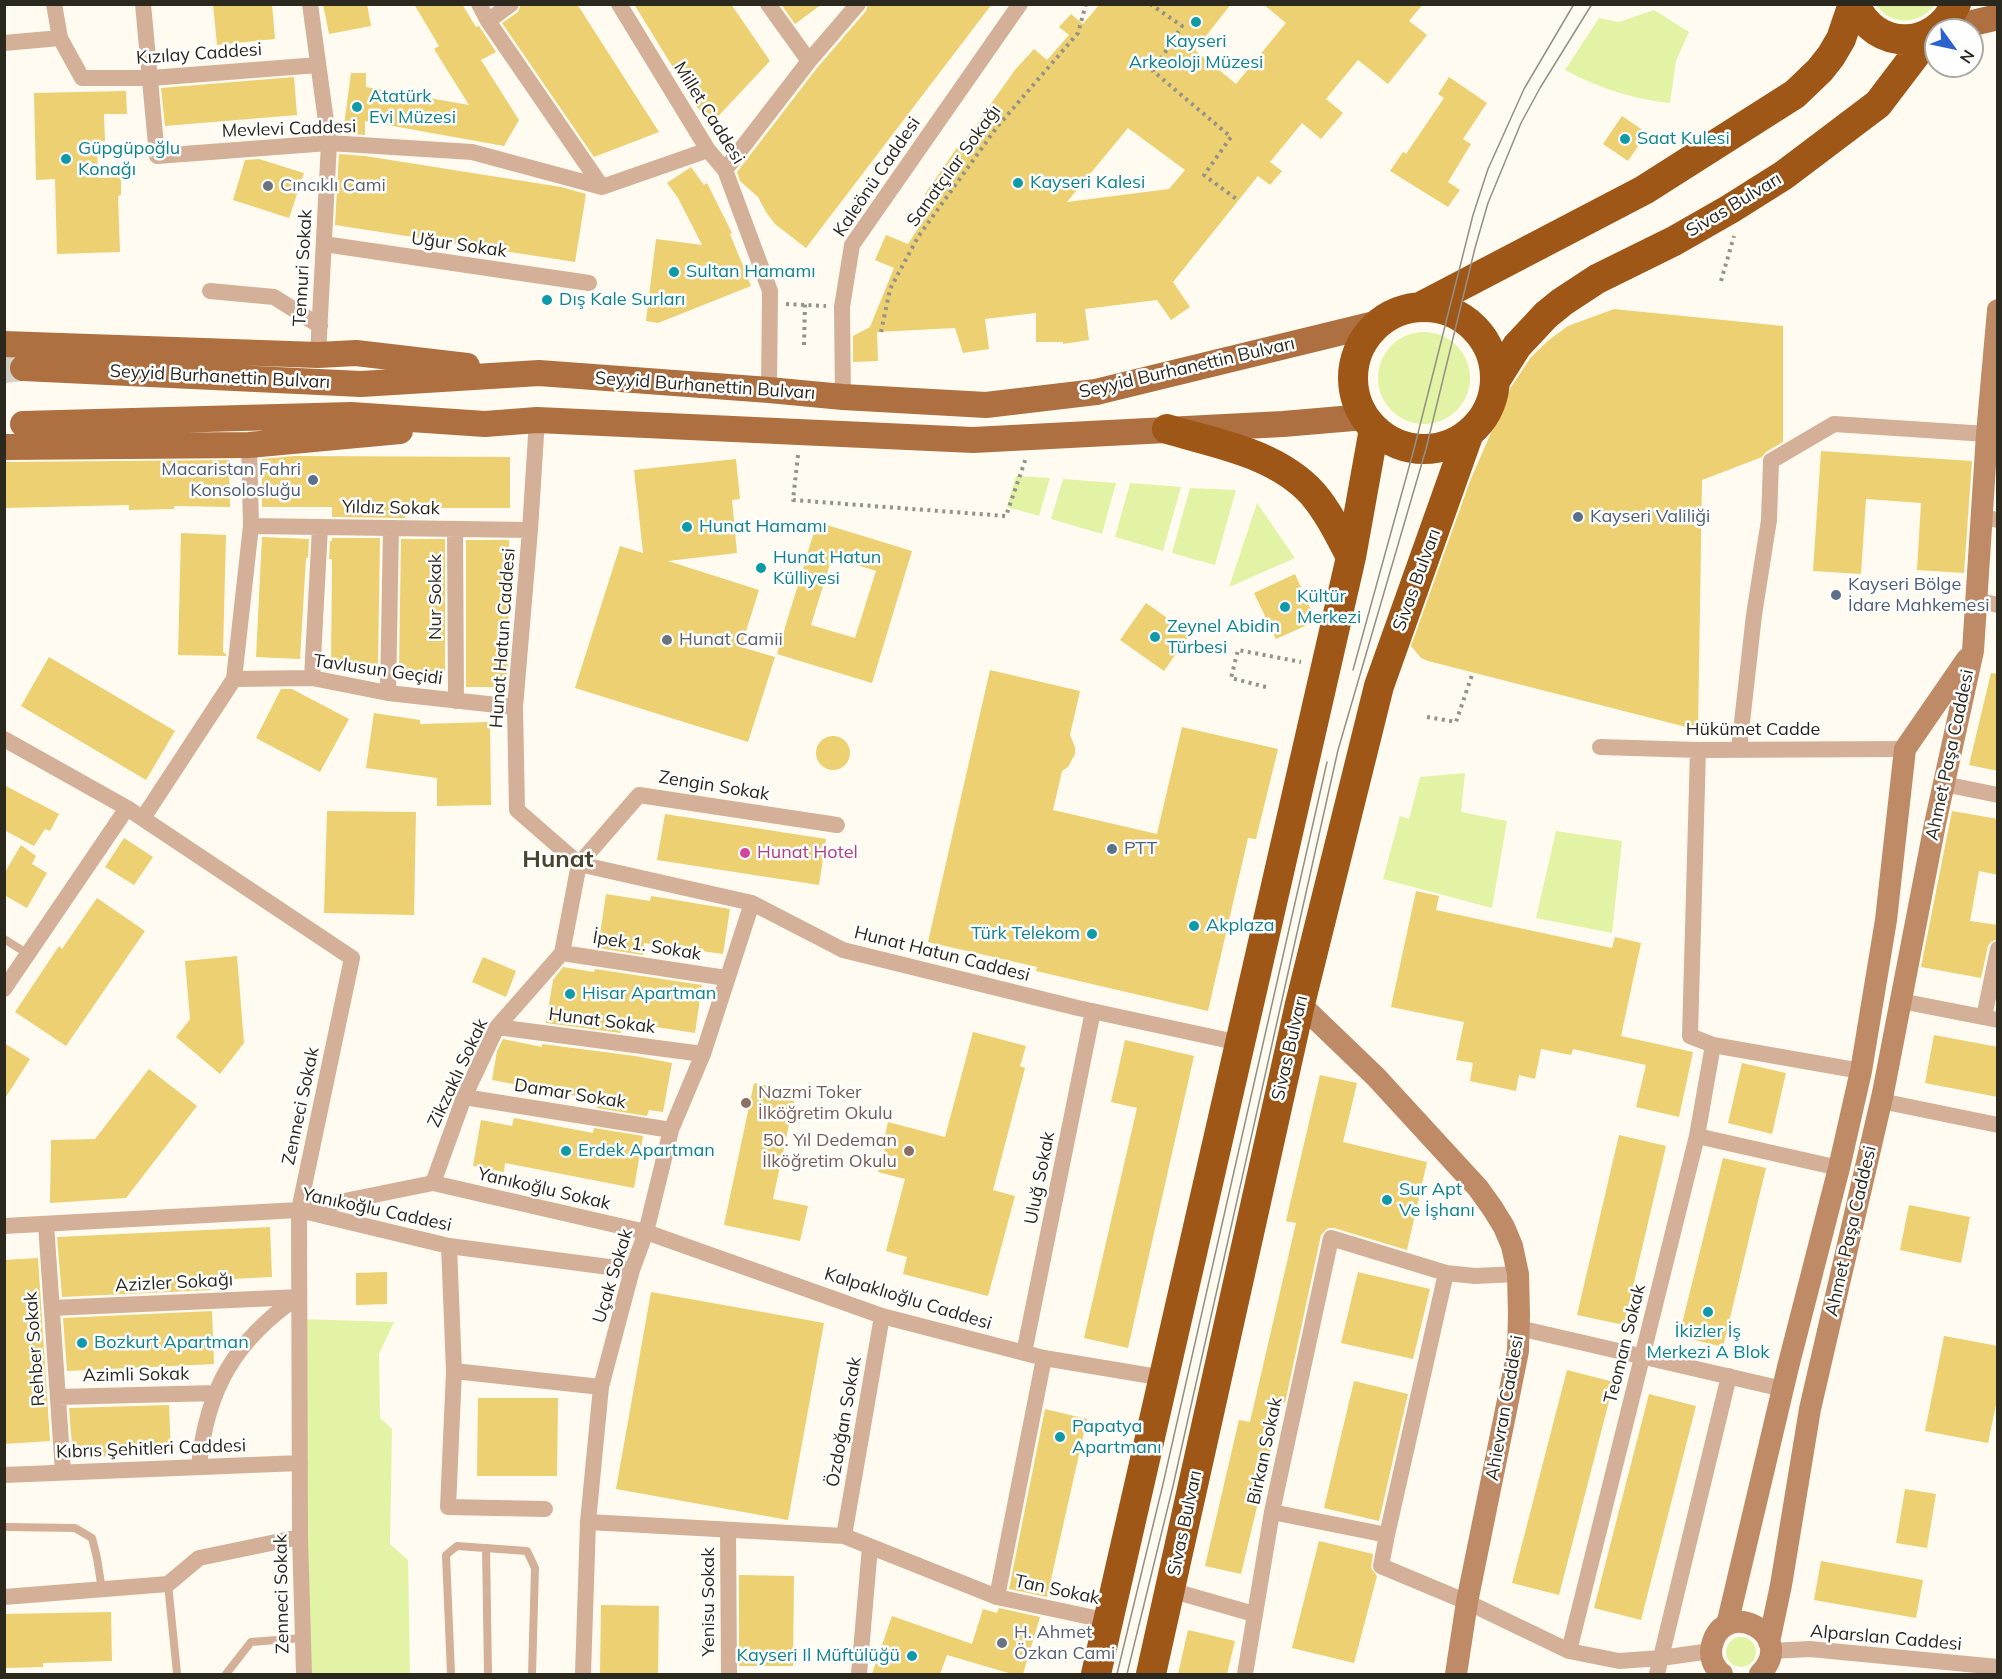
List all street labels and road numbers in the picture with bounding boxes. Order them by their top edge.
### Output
street label: Kızılay Caddesi [135,39,263,69]
street label: Millet Caddesi [669,58,749,168]
street label: Sanatçılar Sokağı [902,101,1006,231]
street label: Kaleönü Caddesi [829,113,925,241]
street label: Mevlevi Caddesi [221,116,357,142]
street label: Sivas Bulvarı [1682,168,1786,242]
street label: Tennuri Sokak [289,209,317,327]
street label: Uğur Sokak [410,228,508,262]
street label: Seyyid Burhanettin Bulvarı [1077,333,1297,403]
street label: Seyyid Burhanettin Bulvarı [109,360,331,394]
street label: Seyyid Burhanettin Bulvarı [594,368,816,404]
street label: Yıldız Sokak [342,496,440,520]
street label: Sivas Bulvarı [1389,526,1445,634]
street label: Hunat Hatun Caddesi [486,547,520,729]
street label: Nur Sokak [425,554,447,640]
street label: Tavlusun Geçidi [312,650,444,690]
street label: Ahmet Paşa Caddesi [1921,668,1979,842]
street label: Hükümet Cadde [1686,719,1820,741]
street label: Zengin Sokak [657,767,771,805]
street label: Hunat Hatun Caddesi [852,922,1032,986]
street label: İpek 1. Sokak [591,927,703,965]
street label: Sivas Bulvarı [1267,993,1313,1103]
street label: Hunat Sokak [547,1004,657,1038]
street label: Zikzaklı Sokak [423,1015,493,1131]
street label: Zenneci Sokak [278,1045,324,1167]
street label: Damar Sokak [513,1075,627,1113]
street label: Uluğ Sokak [1020,1130,1060,1226]
street label: Ahmet Paşa Caddesi [1821,1144,1881,1318]
street label: Yanıkoğlu Sokak [476,1163,612,1215]
street label: Yanıkoğlu Caddesi [300,1184,454,1236]
street label: Uçak Sokak [588,1226,638,1326]
street label: Kalpaklıoğlu Caddesi [822,1263,994,1335]
street label: Azizler Sokağı [114,1269,234,1297]
street label: Teoman Sokak [1600,1282,1650,1406]
street label: Rehber Sokak [20,1291,50,1407]
street label: Ahievran Caddesi [1482,1334,1528,1482]
street label: Özdoğan Sokak [822,1355,866,1489]
street label: Azimli Sokak [82,1363,190,1387]
street label: Birkan Sokak [1243,1395,1287,1507]
street label: Kıbrıs Şehitleri Caddesi [56,1435,246,1463]
street label: Sivas Bulvarı [1163,1468,1207,1578]
street label: Zenneci Sokak [270,1534,294,1654]
street label: Yenisu Sokak [698,1548,720,1656]
street label: Tan Sokak [1013,1570,1101,1610]
street label: Alparslan Caddesi [1809,1621,1963,1655]

